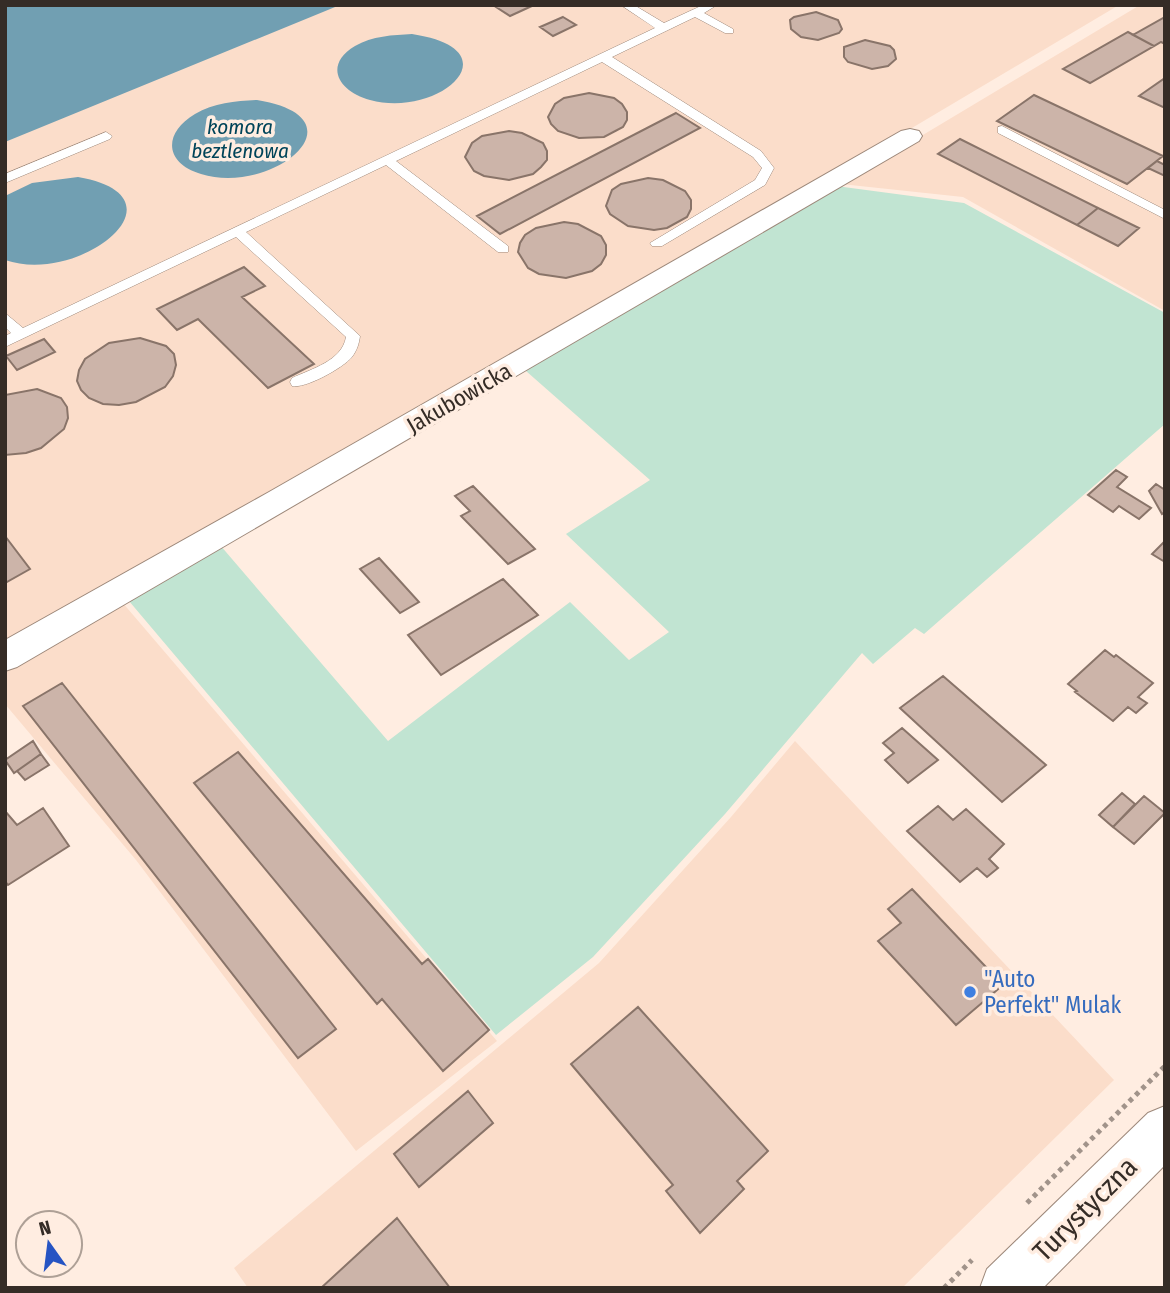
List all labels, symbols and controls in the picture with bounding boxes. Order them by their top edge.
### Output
water label: komora beztlenowa [191,114,289,164]
street label: Jakubowicka [401,357,517,439]
place label: "Auto Perfekt" Mulak [984,965,1122,1019]
marker: "Auto Perfekt" Mulak [962,984,978,1000]
street label: Turystyczna [1026,1150,1144,1268]
north arrow [14,1209,84,1279]
text: N [37,1215,53,1241]

